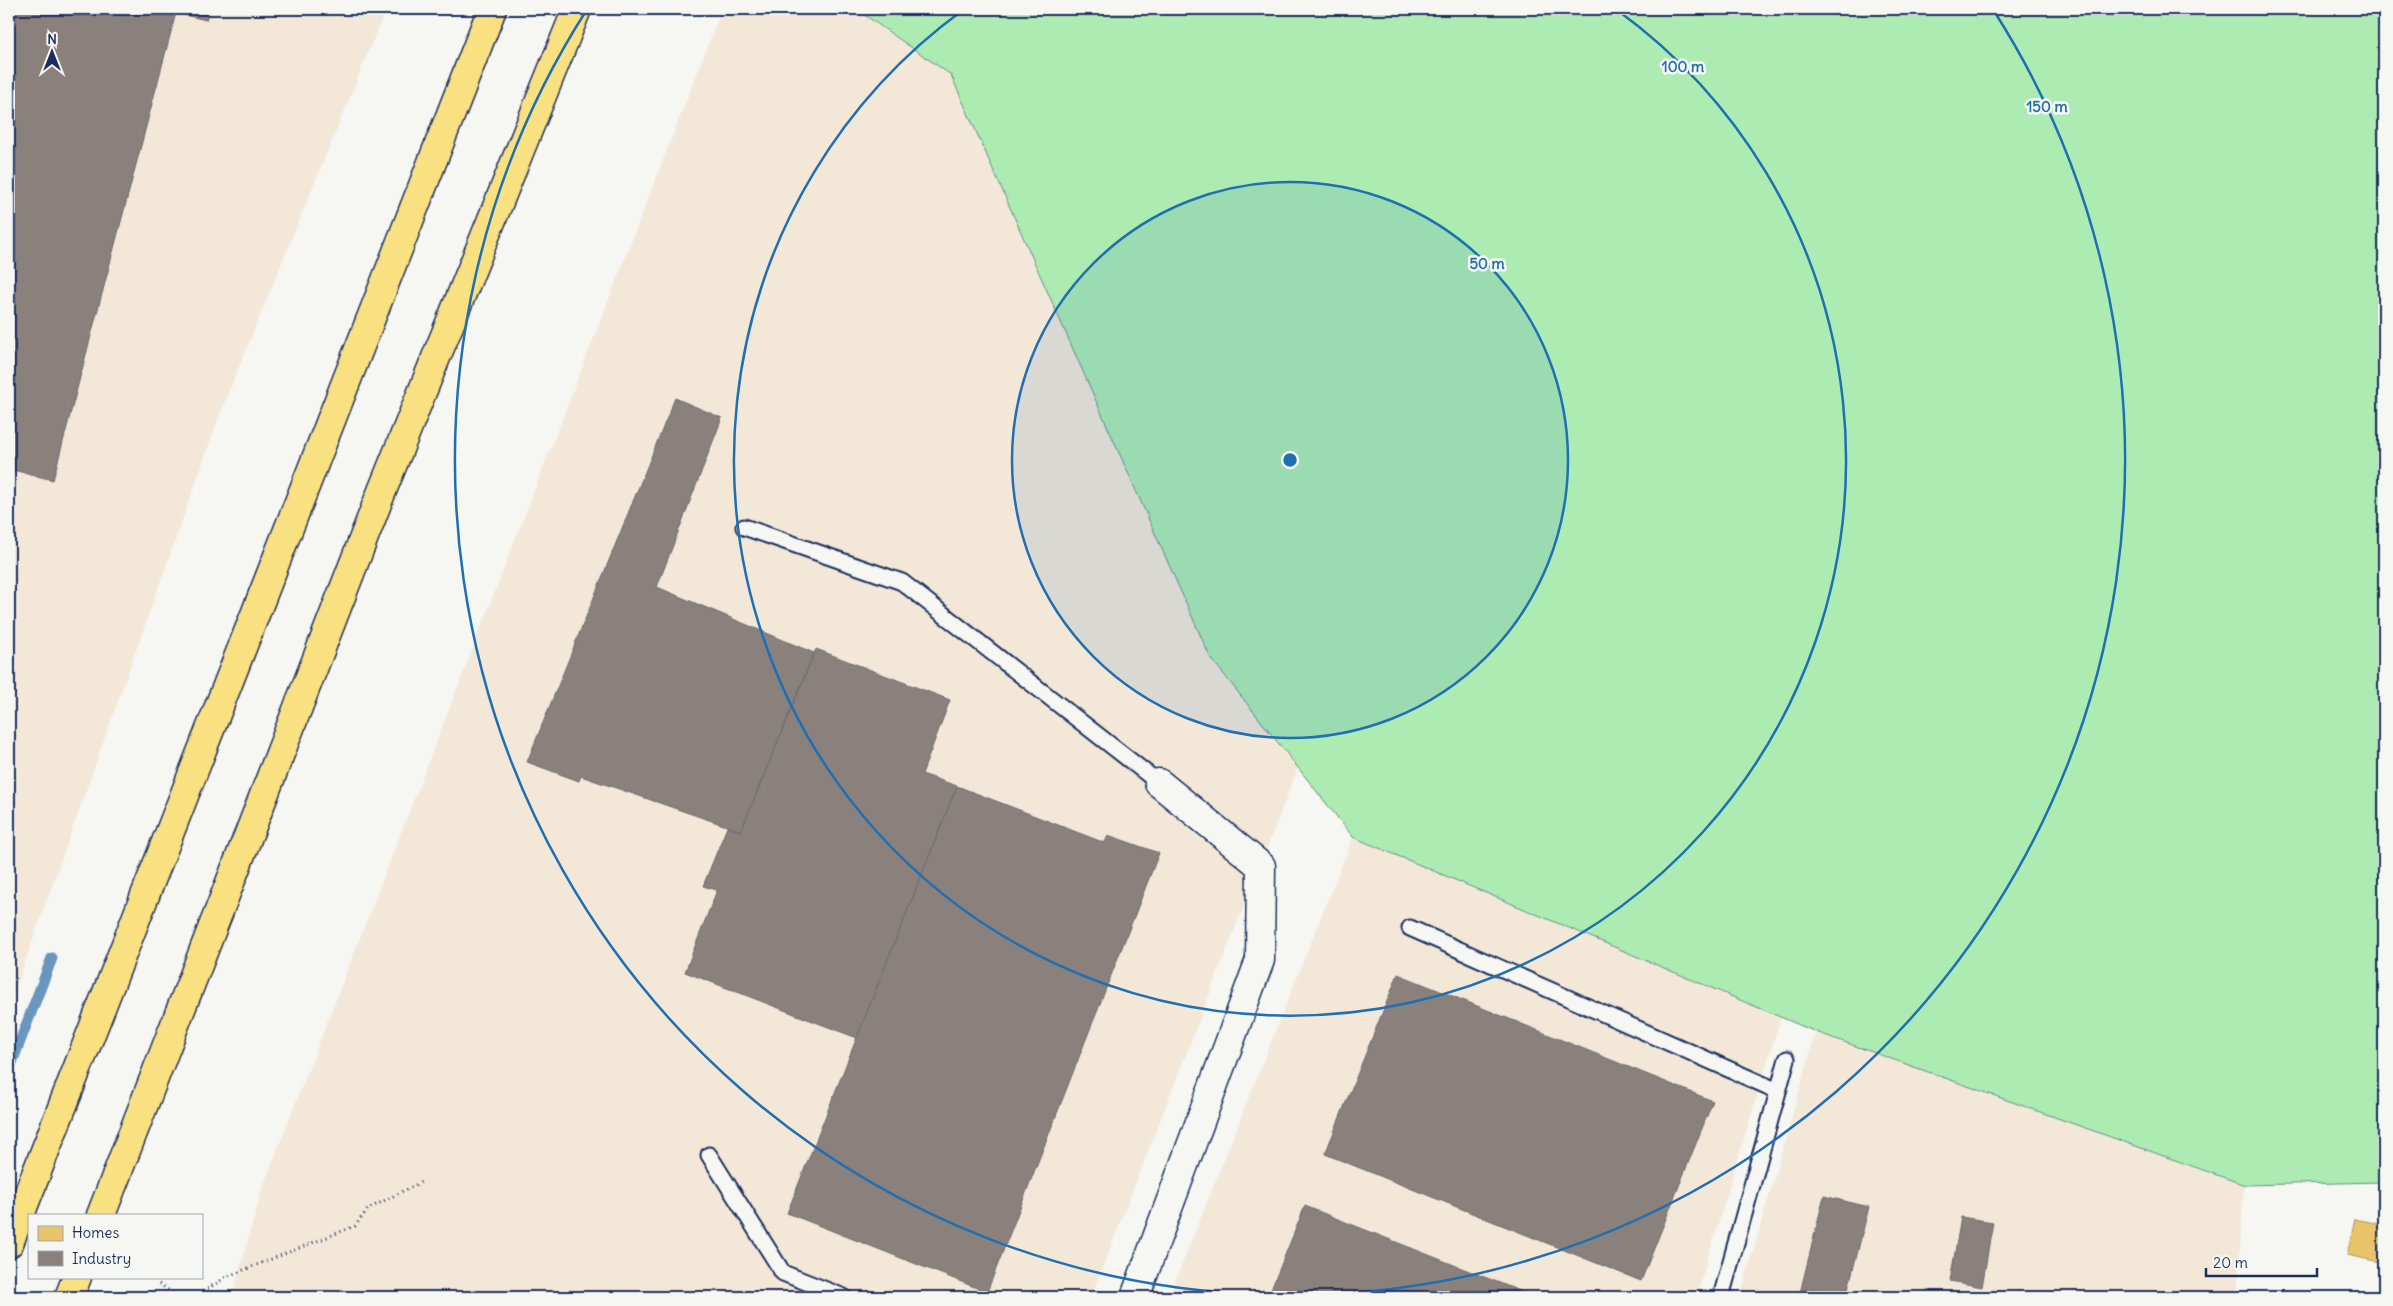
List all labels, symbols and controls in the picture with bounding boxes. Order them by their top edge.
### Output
north arrow [28,28,78,78]
text: N [47,30,57,48]
text: 100 m [1662,57,1704,76]
text: 150 m [2026,97,2068,116]
text: 50 m [1469,254,1505,273]
centre of rings [1281,451,1299,469]
legend [28,1214,202,1278]
text: Homes [72,1223,119,1242]
scale bar [2206,1246,2317,1278]
text: Industry [72,1249,131,1268]
text: 20 m [2213,1253,2248,1272]

